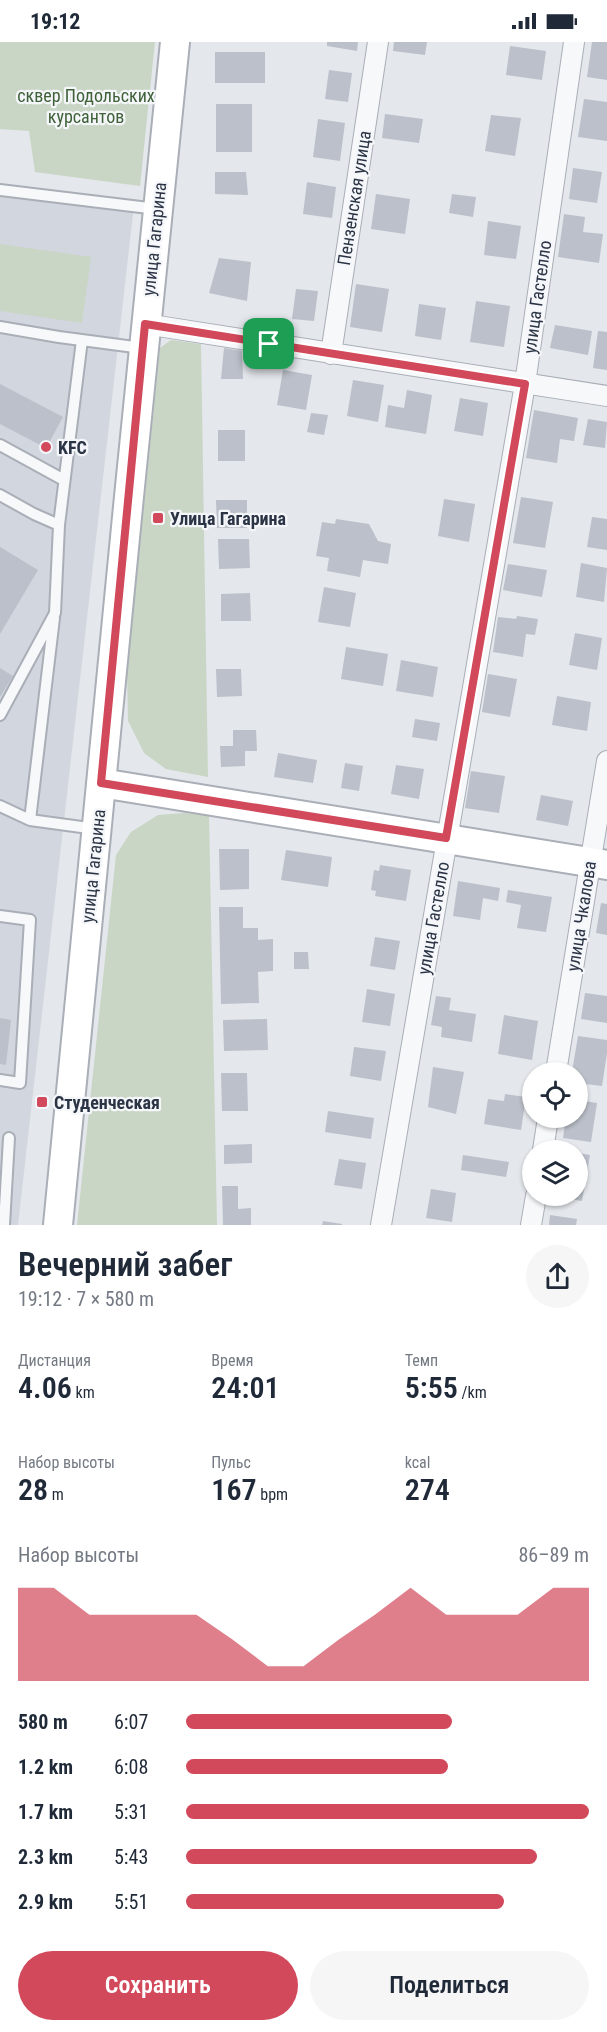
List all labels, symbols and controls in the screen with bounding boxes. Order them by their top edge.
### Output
text: 19:12 [30,9,81,34]
park label: сквер Подольских курсантов [17,85,155,127]
street label: Пензенская улица [333,129,375,267]
street label: улица Гагарина [138,181,170,297]
street label: улица Гастелло [519,239,555,355]
pin [243,318,294,369]
icon: arrive [252,327,285,360]
place label: KFC [58,437,87,458]
marker: KFC [39,440,53,454]
place label: Улица Гагарина [170,508,286,529]
marker: Улица Гагарина [151,511,165,525]
street label: улица Гагарина [77,808,109,924]
street label: улица Чкалова [562,859,600,973]
street label: улица Гастелло [413,860,453,976]
map controls [522,1062,588,1206]
button: locate [522,1062,588,1128]
place label: Студенческая [54,1092,160,1113]
marker: Студенческая [35,1095,49,1109]
button: layers [522,1140,588,1206]
text: Вечерний забег [18,1245,232,1284]
button: share [526,1245,589,1308]
text: 19:12 · 7 × 580 m [18,1287,154,1311]
text: Дистанция [18,1351,91,1370]
text: Время [211,1351,254,1370]
text: Темп [405,1351,438,1370]
text: 4.06 [18,1370,72,1405]
text: 24:01 [211,1370,280,1405]
text: 5:55 [405,1370,458,1405]
text: km [72,1383,95,1402]
text: /km [458,1383,487,1402]
text: Набор высоты [18,1453,115,1472]
text: Пульс [211,1453,251,1472]
text: kcal [405,1453,430,1472]
text: 28 [18,1472,48,1507]
text: 167 [211,1472,257,1507]
text: 274 [405,1472,450,1507]
text: m [48,1485,64,1504]
text: bpm [257,1485,288,1504]
text: Набор высоты [18,1543,139,1567]
text: 86–89 m [518,1543,589,1567]
text: 580 m [18,1710,68,1734]
text: 6:07 [114,1710,148,1734]
text: 1.2 km [18,1755,73,1779]
text: 6:08 [114,1755,148,1779]
text: 1.7 km [18,1800,73,1824]
text: 5:31 [114,1800,148,1824]
text: 2.3 km [18,1845,73,1869]
text: 5:43 [114,1845,148,1869]
text: 2.9 km [18,1890,73,1914]
text: 5:51 [114,1890,148,1914]
button: Сохранить [18,1951,298,2020]
button: Поделиться [310,1951,589,2020]

